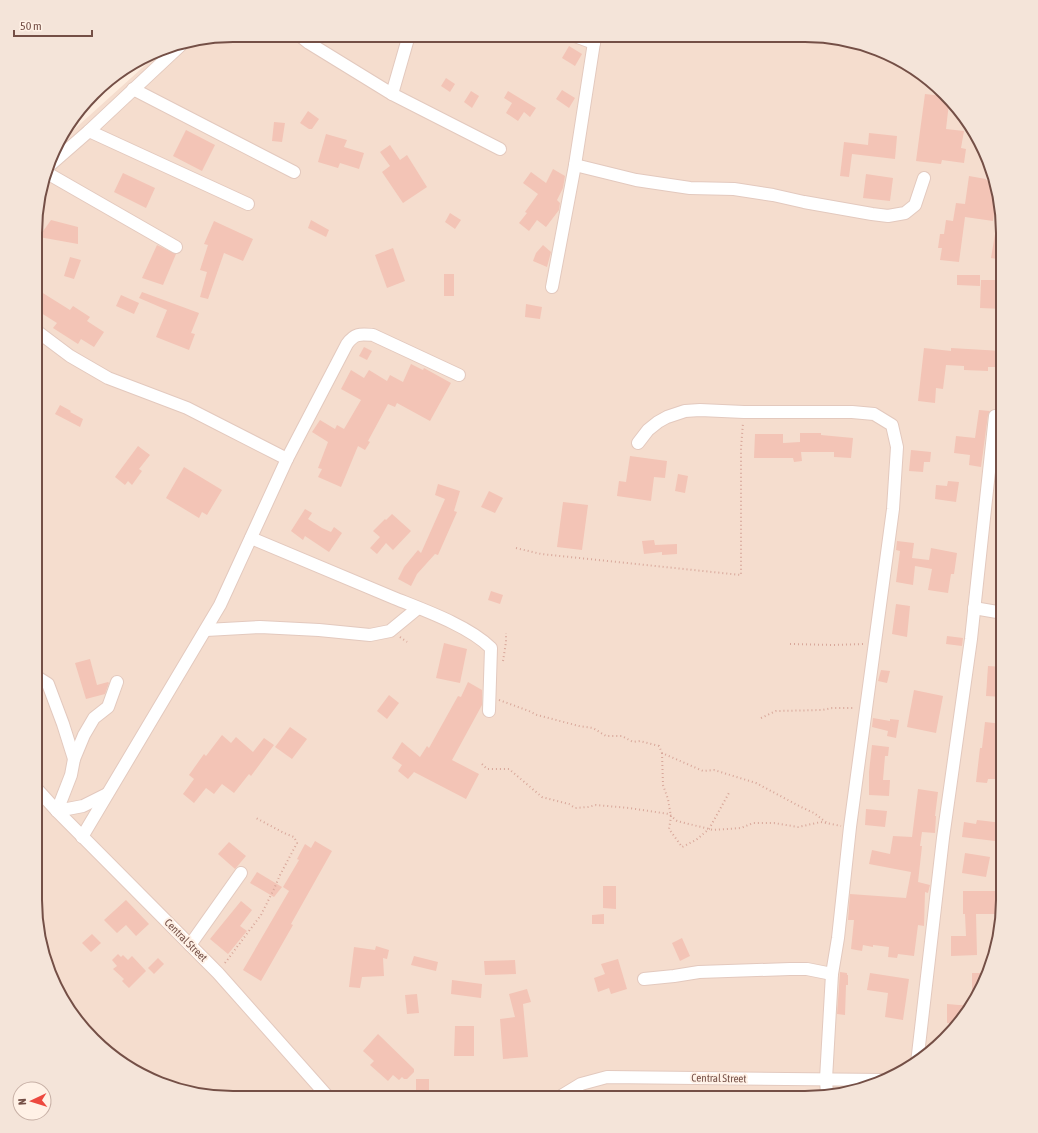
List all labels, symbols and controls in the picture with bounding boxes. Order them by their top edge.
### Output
scale bar [14,12,92,38]
text: 50 m [20,19,42,33]
street label: Central Street [162,916,210,964]
street label: Central Street [691,1072,747,1084]
north arrow [12,1081,52,1121]
text: N [16,1098,28,1105]

